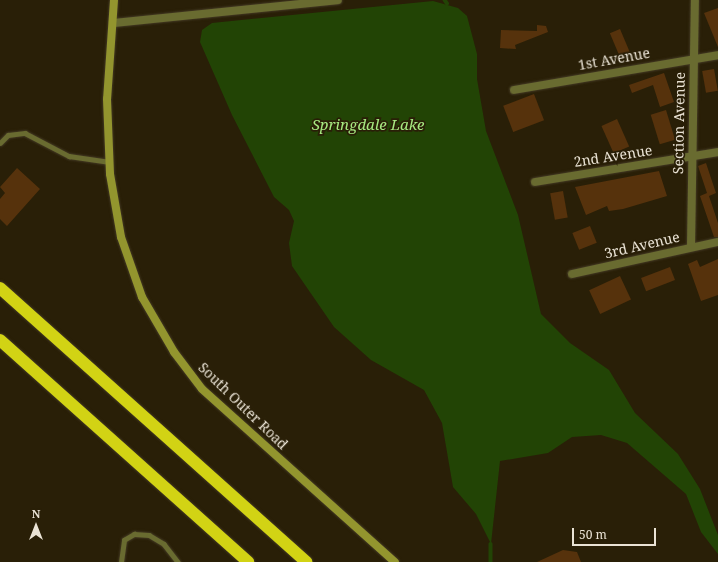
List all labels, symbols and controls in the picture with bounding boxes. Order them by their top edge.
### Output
street label: 1st Avenue [577,44,651,74]
street label: Section Avenue [670,72,688,174]
water label: Springdale Lake [312,116,424,134]
street label: 2nd Avenue [573,142,653,170]
street label: 3rd Avenue [603,228,681,262]
street label: South Outer Road [195,359,291,453]
north arrow [16,506,56,546]
text: N [32,506,40,521]
scale bar [574,520,658,546]
text: 50 m [579,526,607,543]

